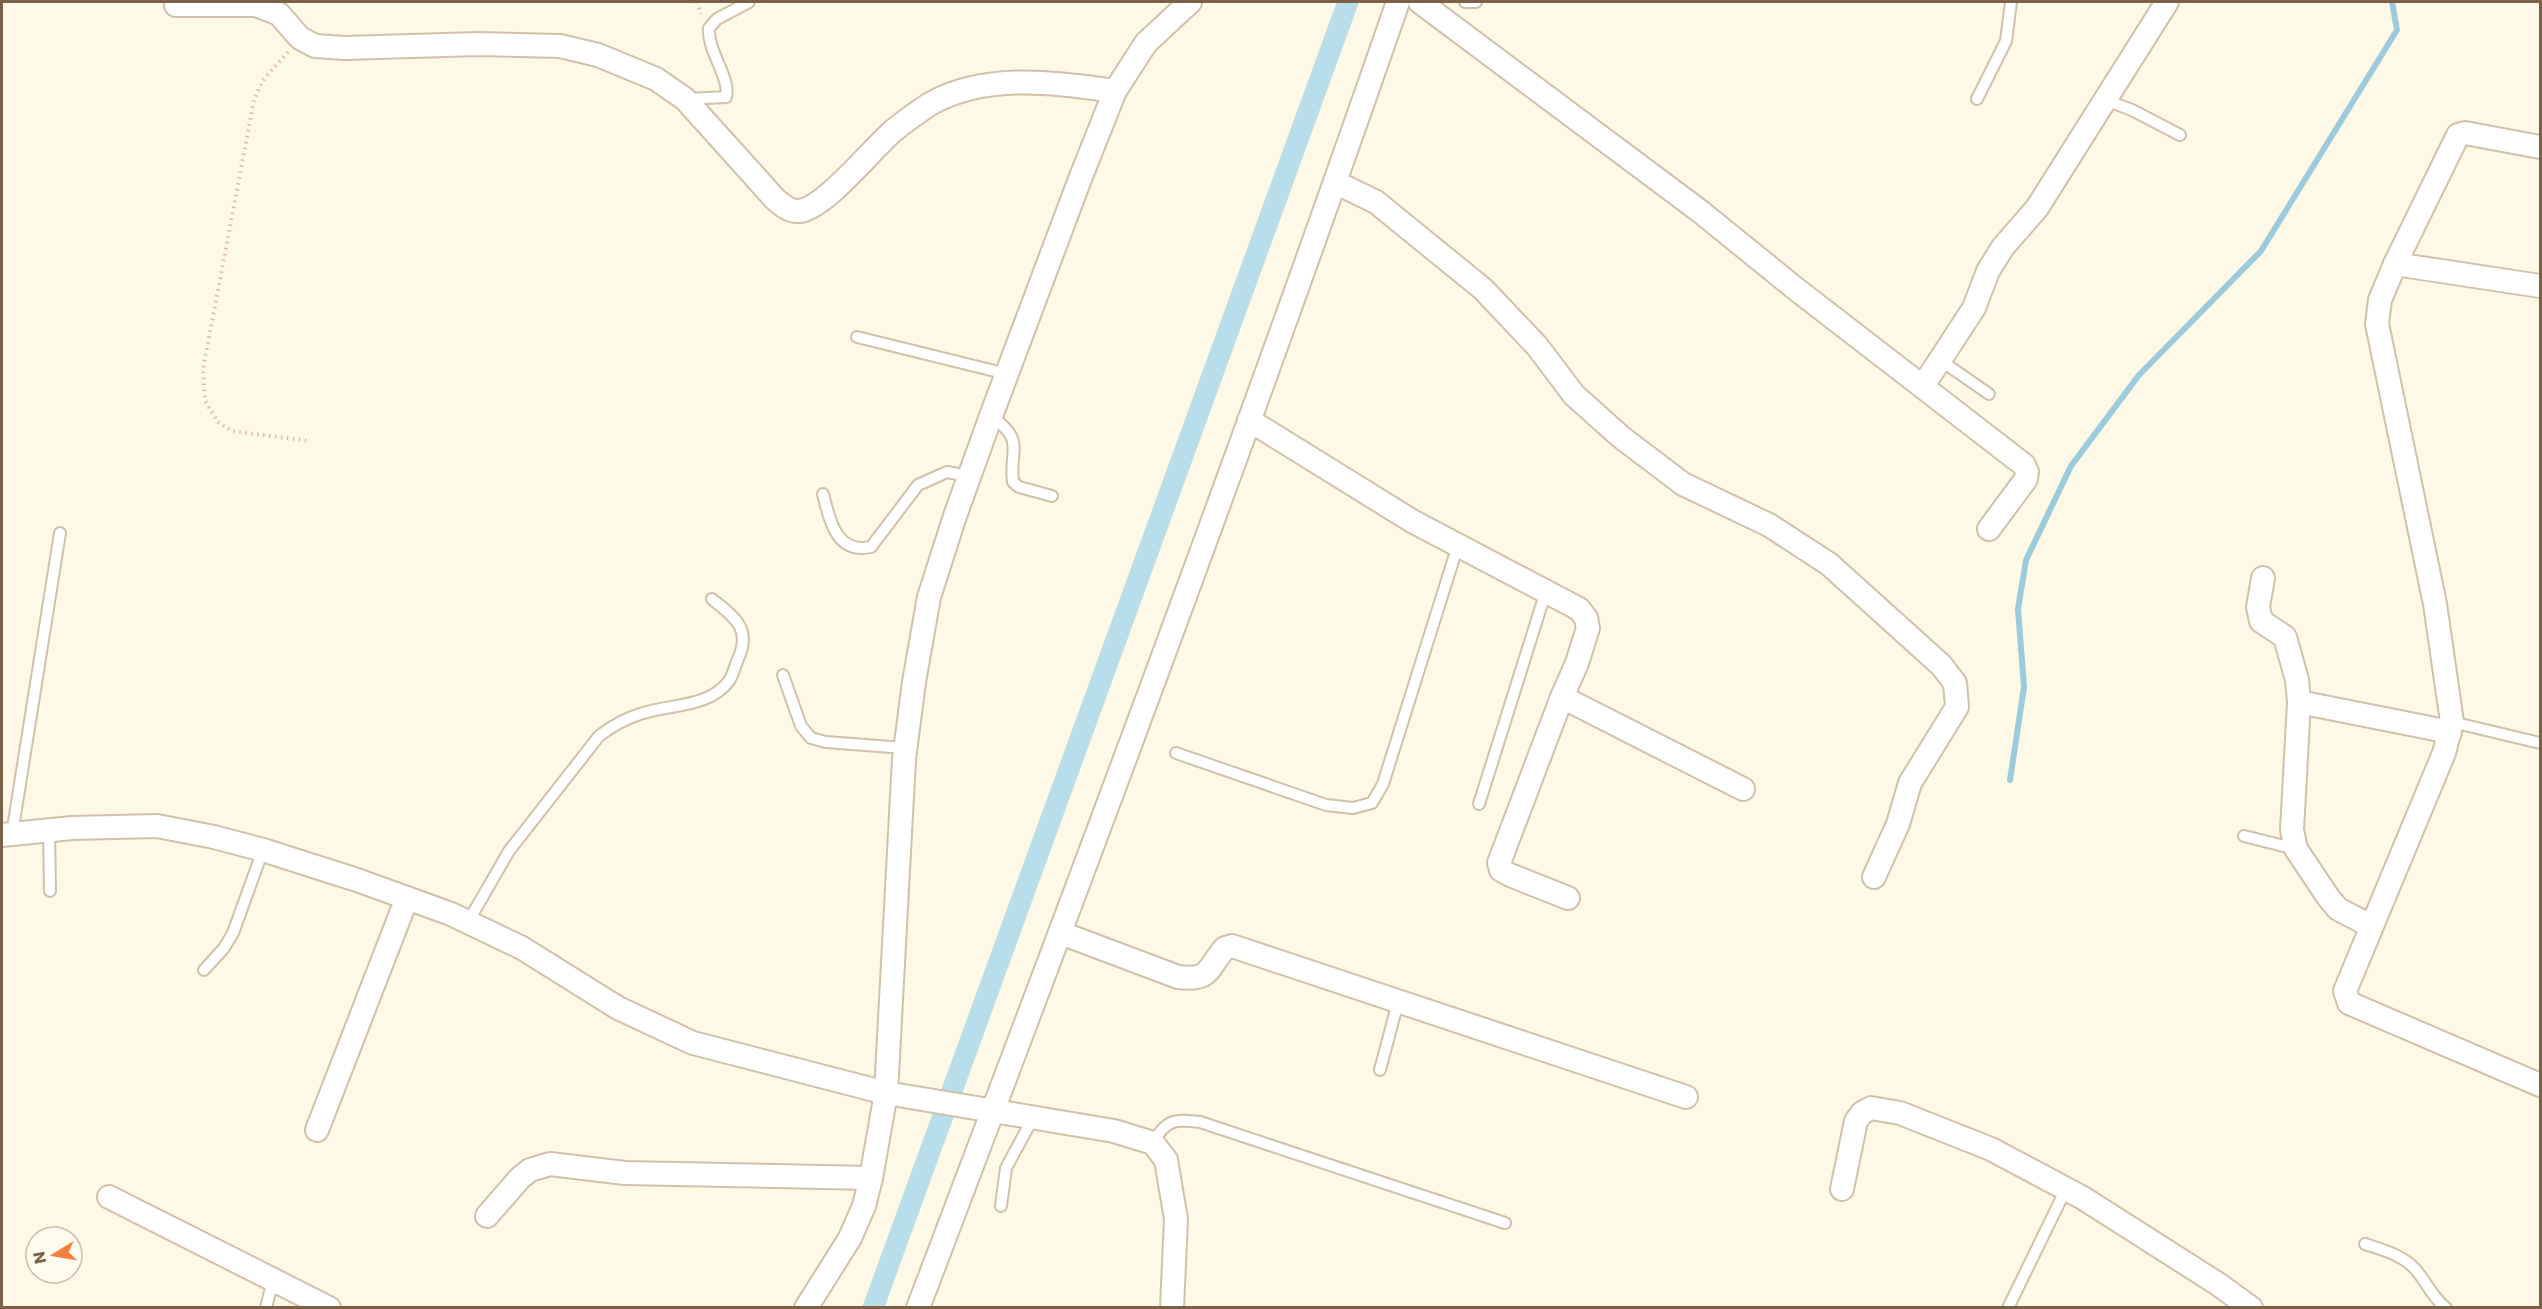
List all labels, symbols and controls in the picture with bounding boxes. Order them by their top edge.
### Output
north arrow [24,1225,84,1285]
text: N [27,1250,52,1266]

